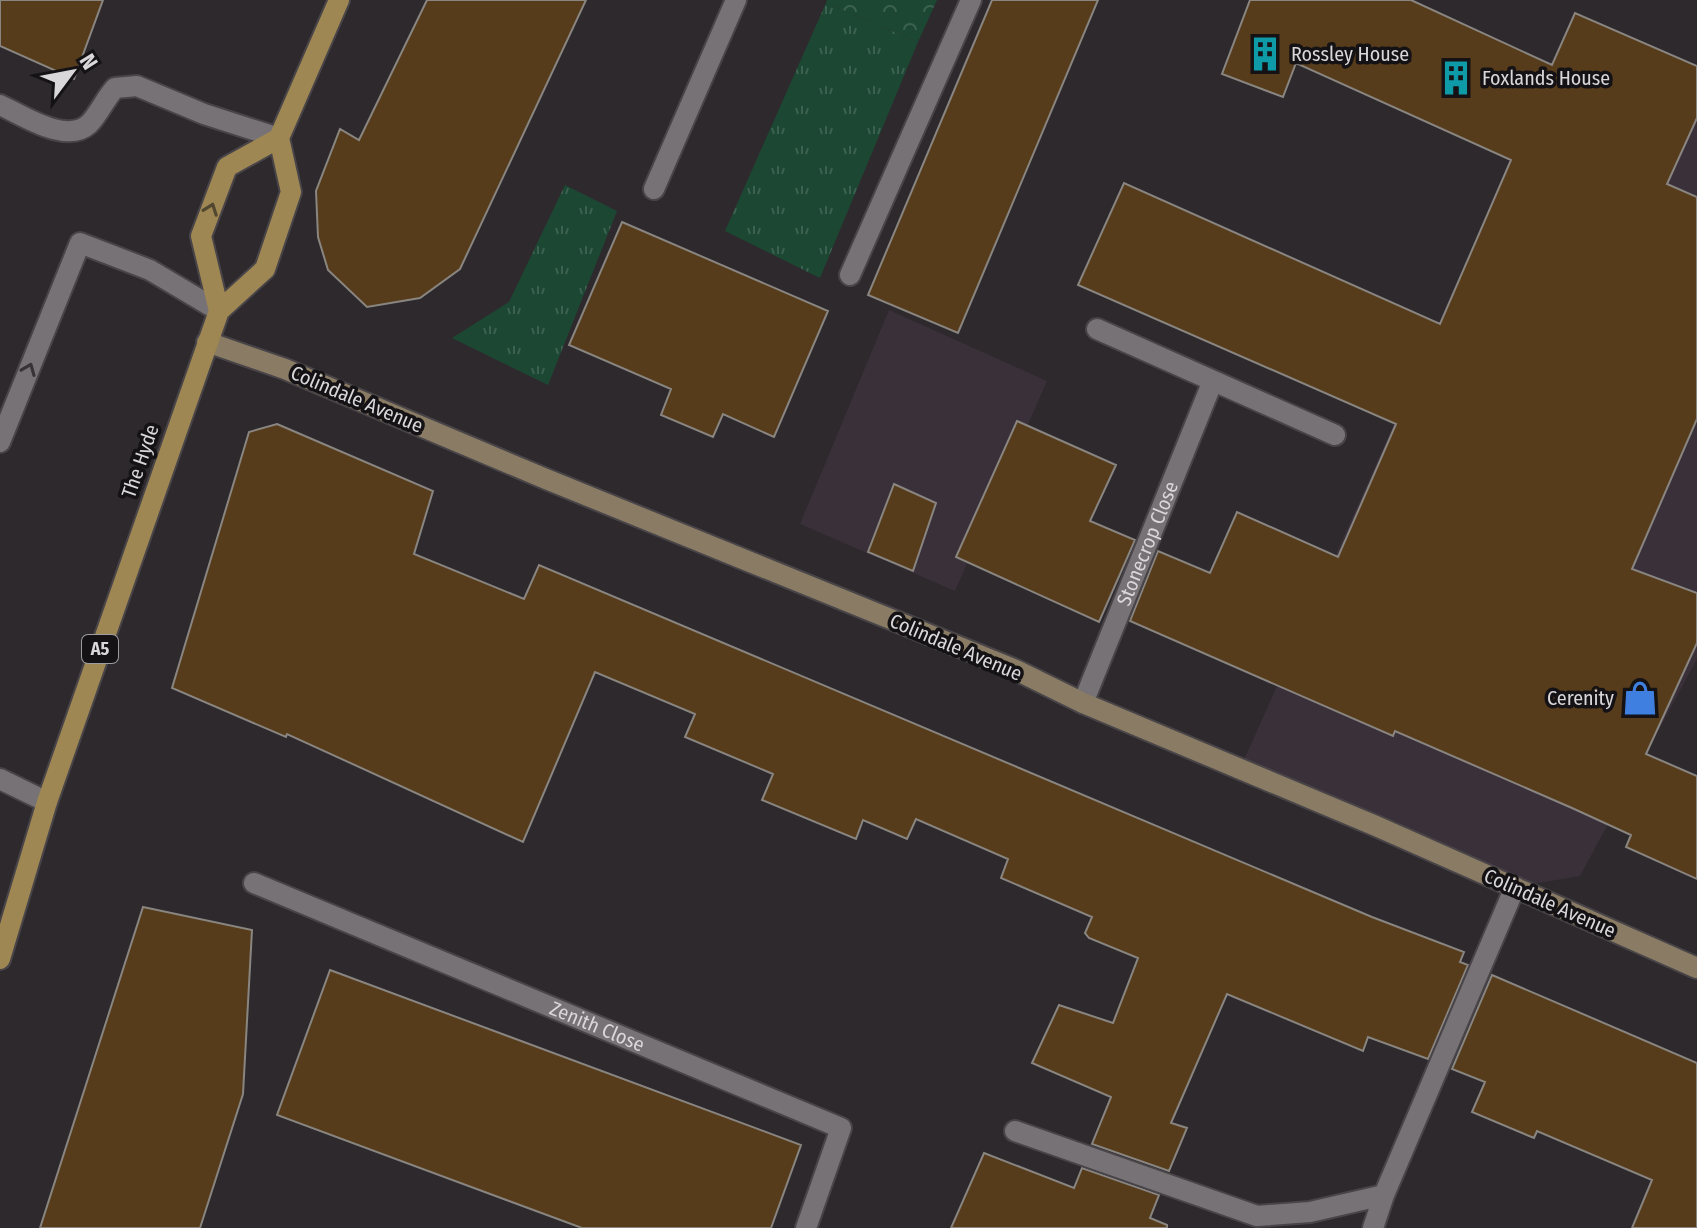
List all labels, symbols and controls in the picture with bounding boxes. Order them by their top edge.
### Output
north arrow [32,32,112,112]
building icon: Rossley House [1246,35,1284,73]
place label: Rossley House [1291,42,1409,66]
text: N [74,49,103,74]
building icon: Foxlands House [1437,59,1475,97]
place label: Foxlands House [1482,66,1610,90]
one-way arrow [201,202,218,216]
street label: Colindale Avenue [287,360,427,438]
one-way arrow [19,363,36,377]
street label: The Hyde [116,421,164,501]
street label: Stonecrop Close [1111,478,1183,609]
street label: Colindale Avenue [886,608,1026,686]
road number: A5 [82,635,118,663]
shop icon: Cerenity [1621,679,1659,717]
place label: Cerenity [1547,686,1614,710]
street label: Colindale Avenue [1481,863,1619,943]
street label: Zenith Close [546,996,648,1057]

